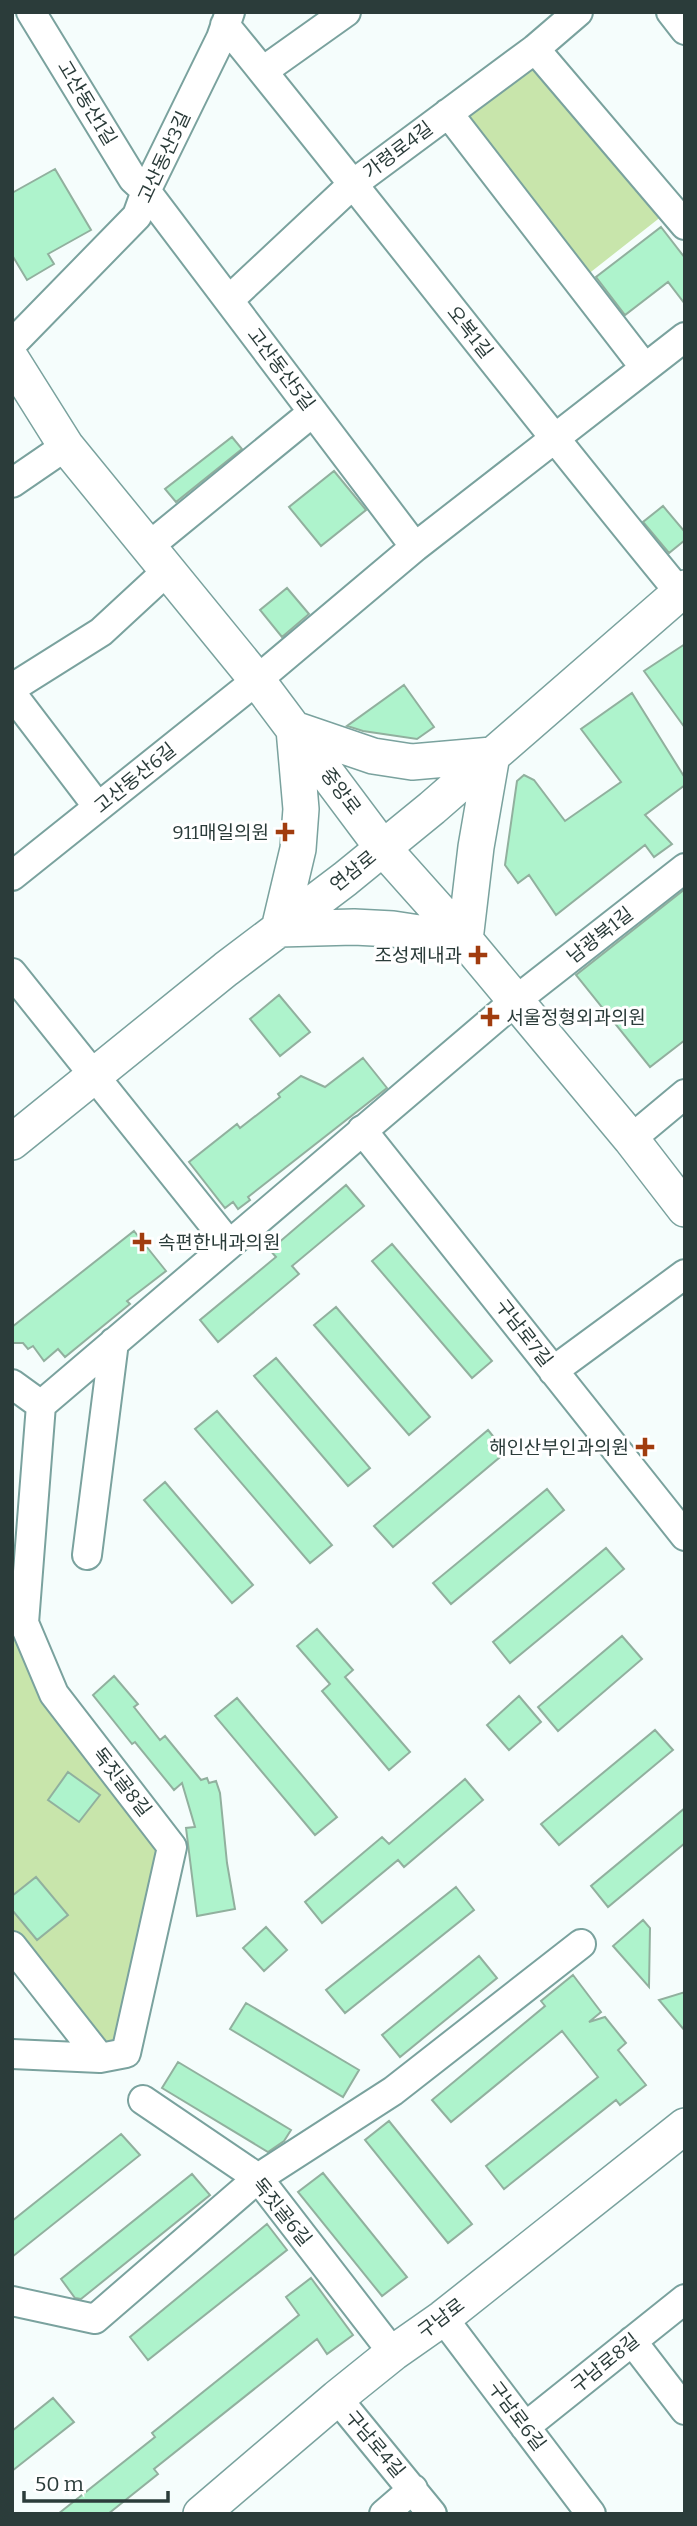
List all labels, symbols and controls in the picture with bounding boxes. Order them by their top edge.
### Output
street label: 고산동산1길 [53,56,121,150]
street label: 고산동산3길 [133,108,195,206]
street label: 가령로4길 [359,116,437,184]
street label: 오복1길 [442,301,498,363]
street label: 고산동산5길 [242,323,320,415]
street label: 고산동산6길 [89,738,181,818]
street label: 중앙로 [316,763,366,819]
place label: 911매일의원 [173,821,269,844]
marker: 911매일의원 [275,822,295,842]
street label: 연삼로 [325,846,381,896]
street label: 남광북1길 [562,902,638,968]
place label: 조성제내과 [375,944,462,967]
marker: 조성제내과 [468,945,488,965]
place label: 서울정형외과의원 [506,1006,646,1029]
marker: 서울정형외과의원 [480,1007,500,1027]
place label: 속편한내과의원 [158,1231,280,1254]
marker: 속편한내과의원 [132,1232,152,1252]
street label: 구남로7길 [490,1295,558,1371]
place label: 해인산부인과의원 [489,1436,629,1459]
marker: 해인산부인과의원 [635,1437,655,1457]
street label: 독짓골8길 [88,1743,156,1821]
street label: 독짓골6길 [248,2173,316,2251]
street label: 구남로 [413,2293,469,2343]
street label: 구남로8길 [566,2328,644,2398]
street label: 구남로6길 [483,2377,551,2455]
street label: 구남로4길 [340,2406,410,2482]
scale bar [24,2460,168,2504]
text: 50 m [35,2471,84,2497]

